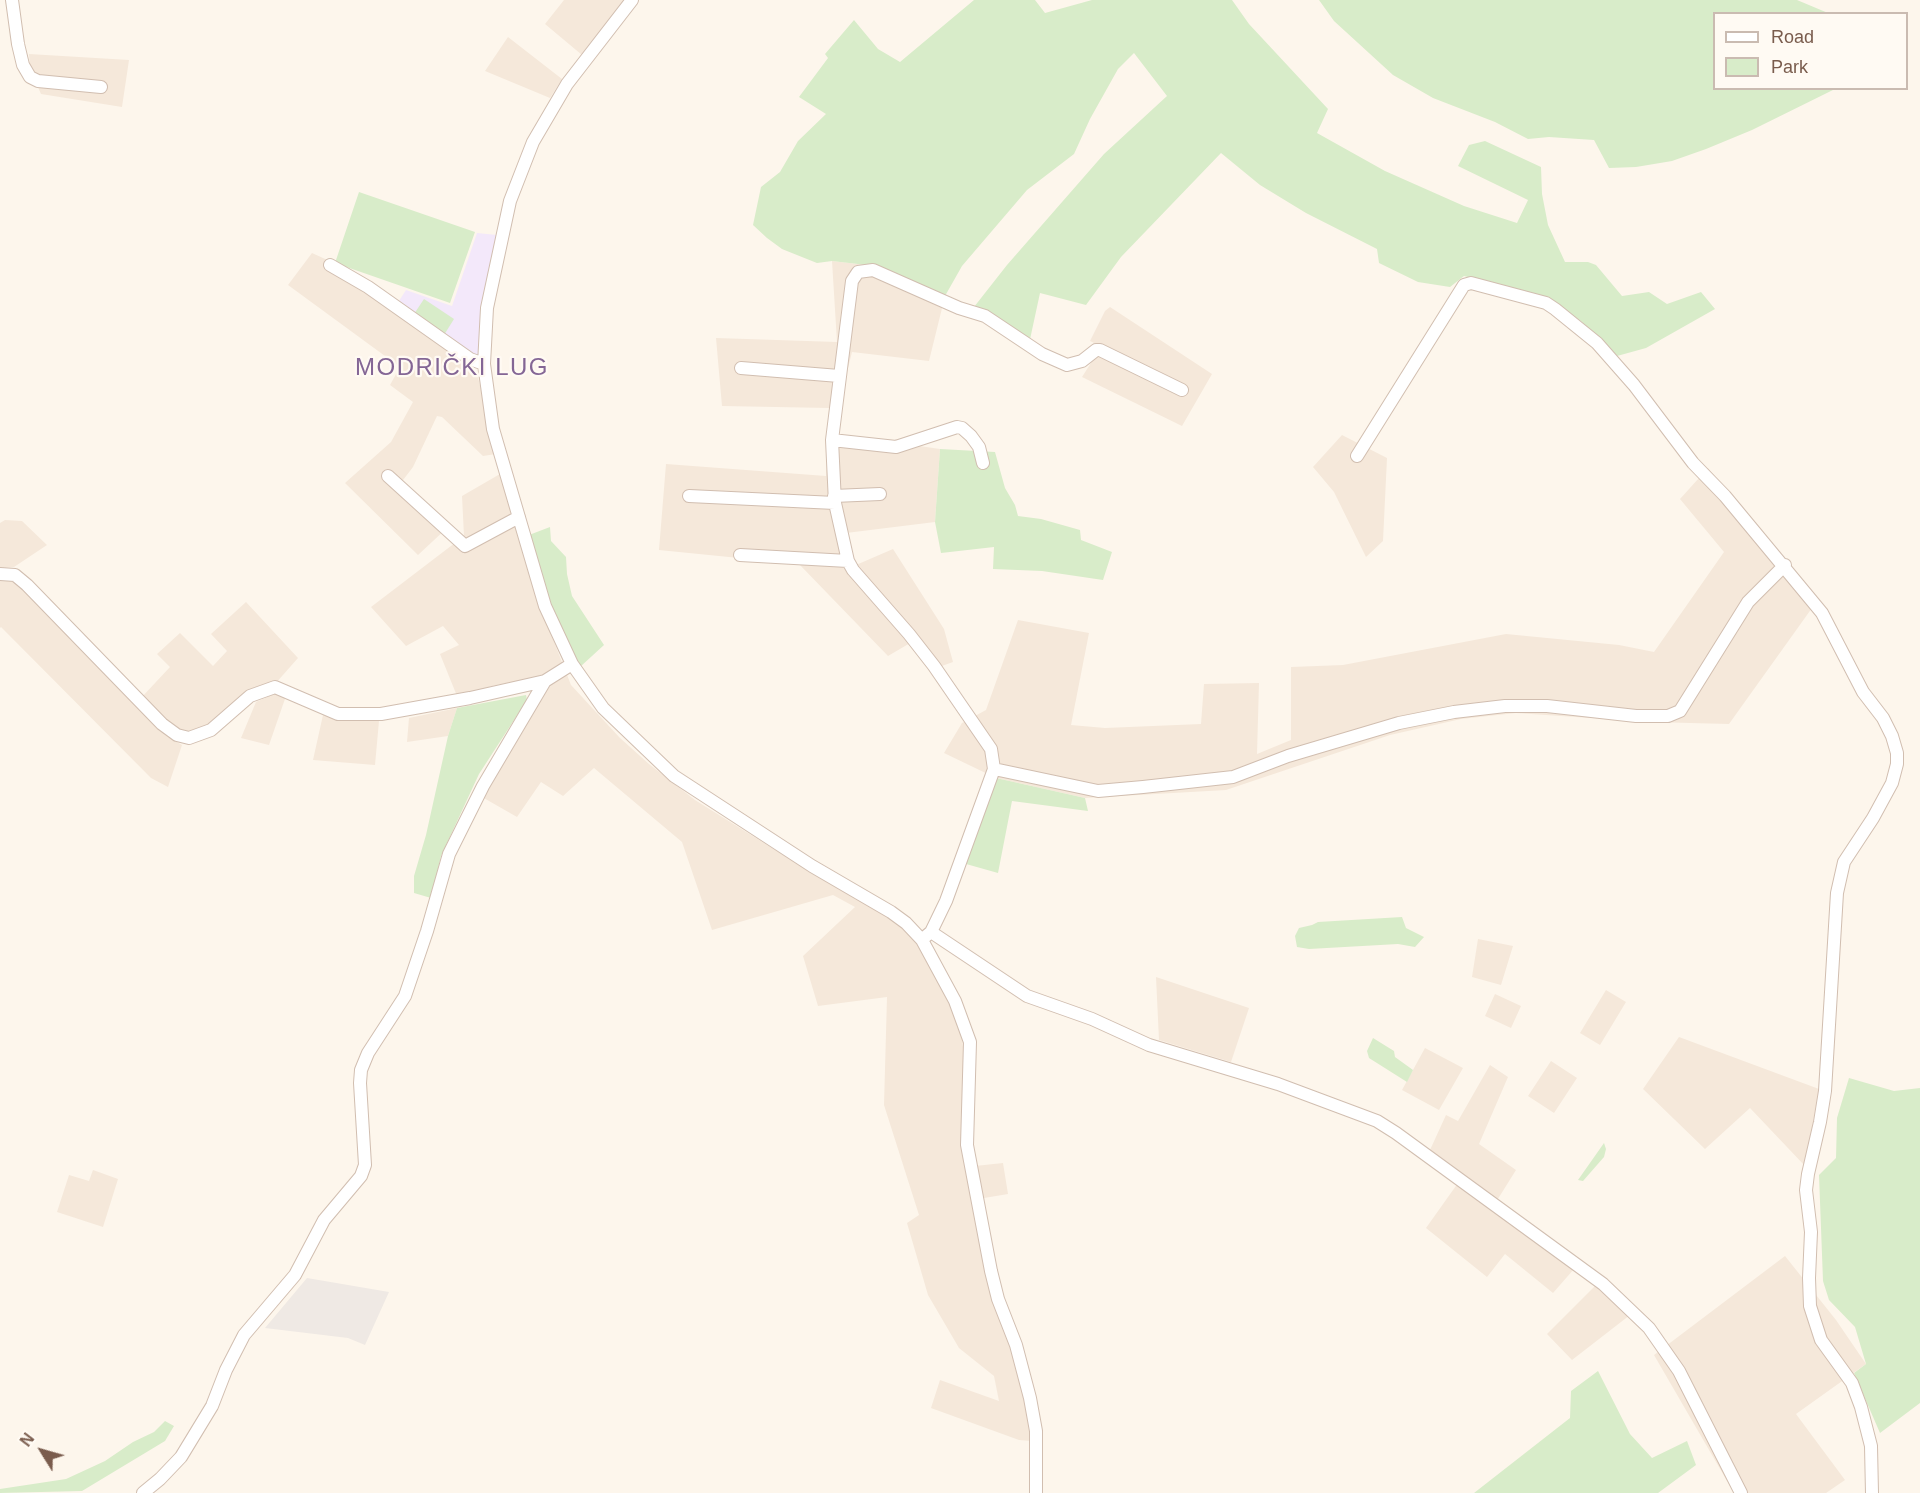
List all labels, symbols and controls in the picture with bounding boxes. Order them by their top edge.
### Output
legend [1713,12,1908,90]
text: Road [1771,27,1814,47]
text: Park [1771,57,1808,77]
district label: MODRIČKI LUG [355,354,549,382]
north arrow [12,1421,72,1481]
text: N [17,1430,37,1450]

